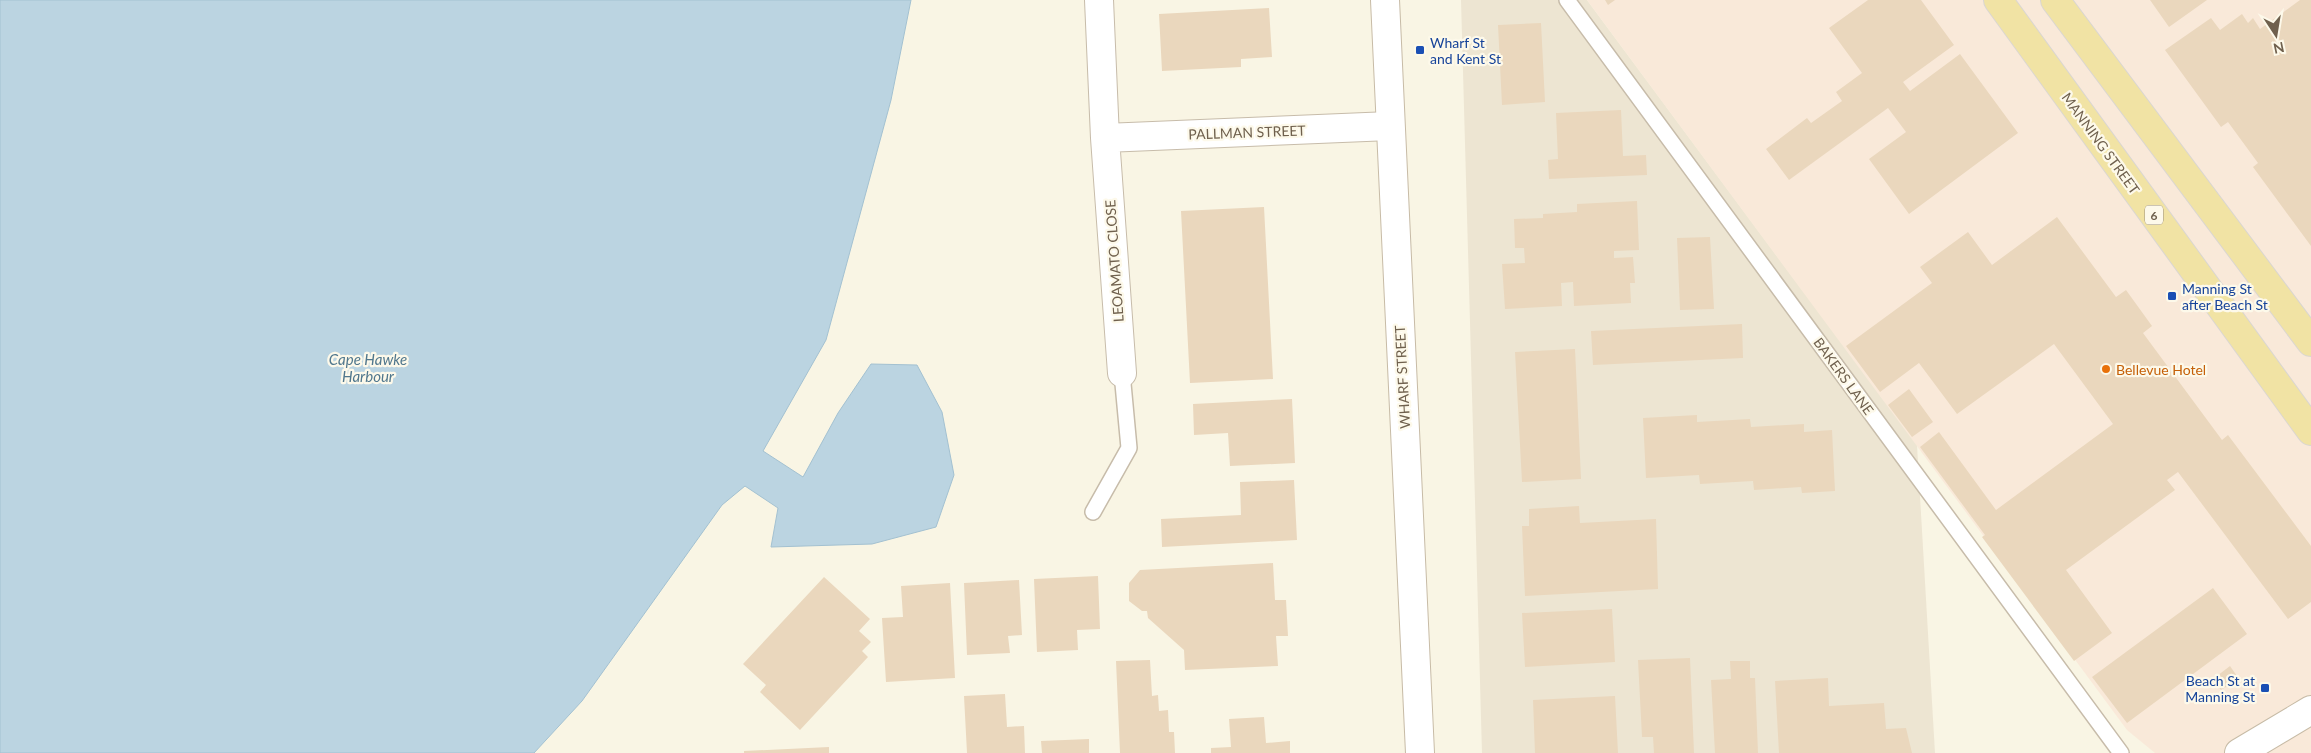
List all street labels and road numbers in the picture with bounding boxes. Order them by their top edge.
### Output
street label: MANNING STREET [2058,89,2144,198]
street label: PALLMAN STREET [1188,121,1307,143]
street label: LEOAMATO CLOSE [1101,199,1127,323]
road number: 6 [2145,206,2163,224]
street label: WHARF STREET [1391,324,1413,429]
street label: BAKERS LANE [1810,334,1878,418]

